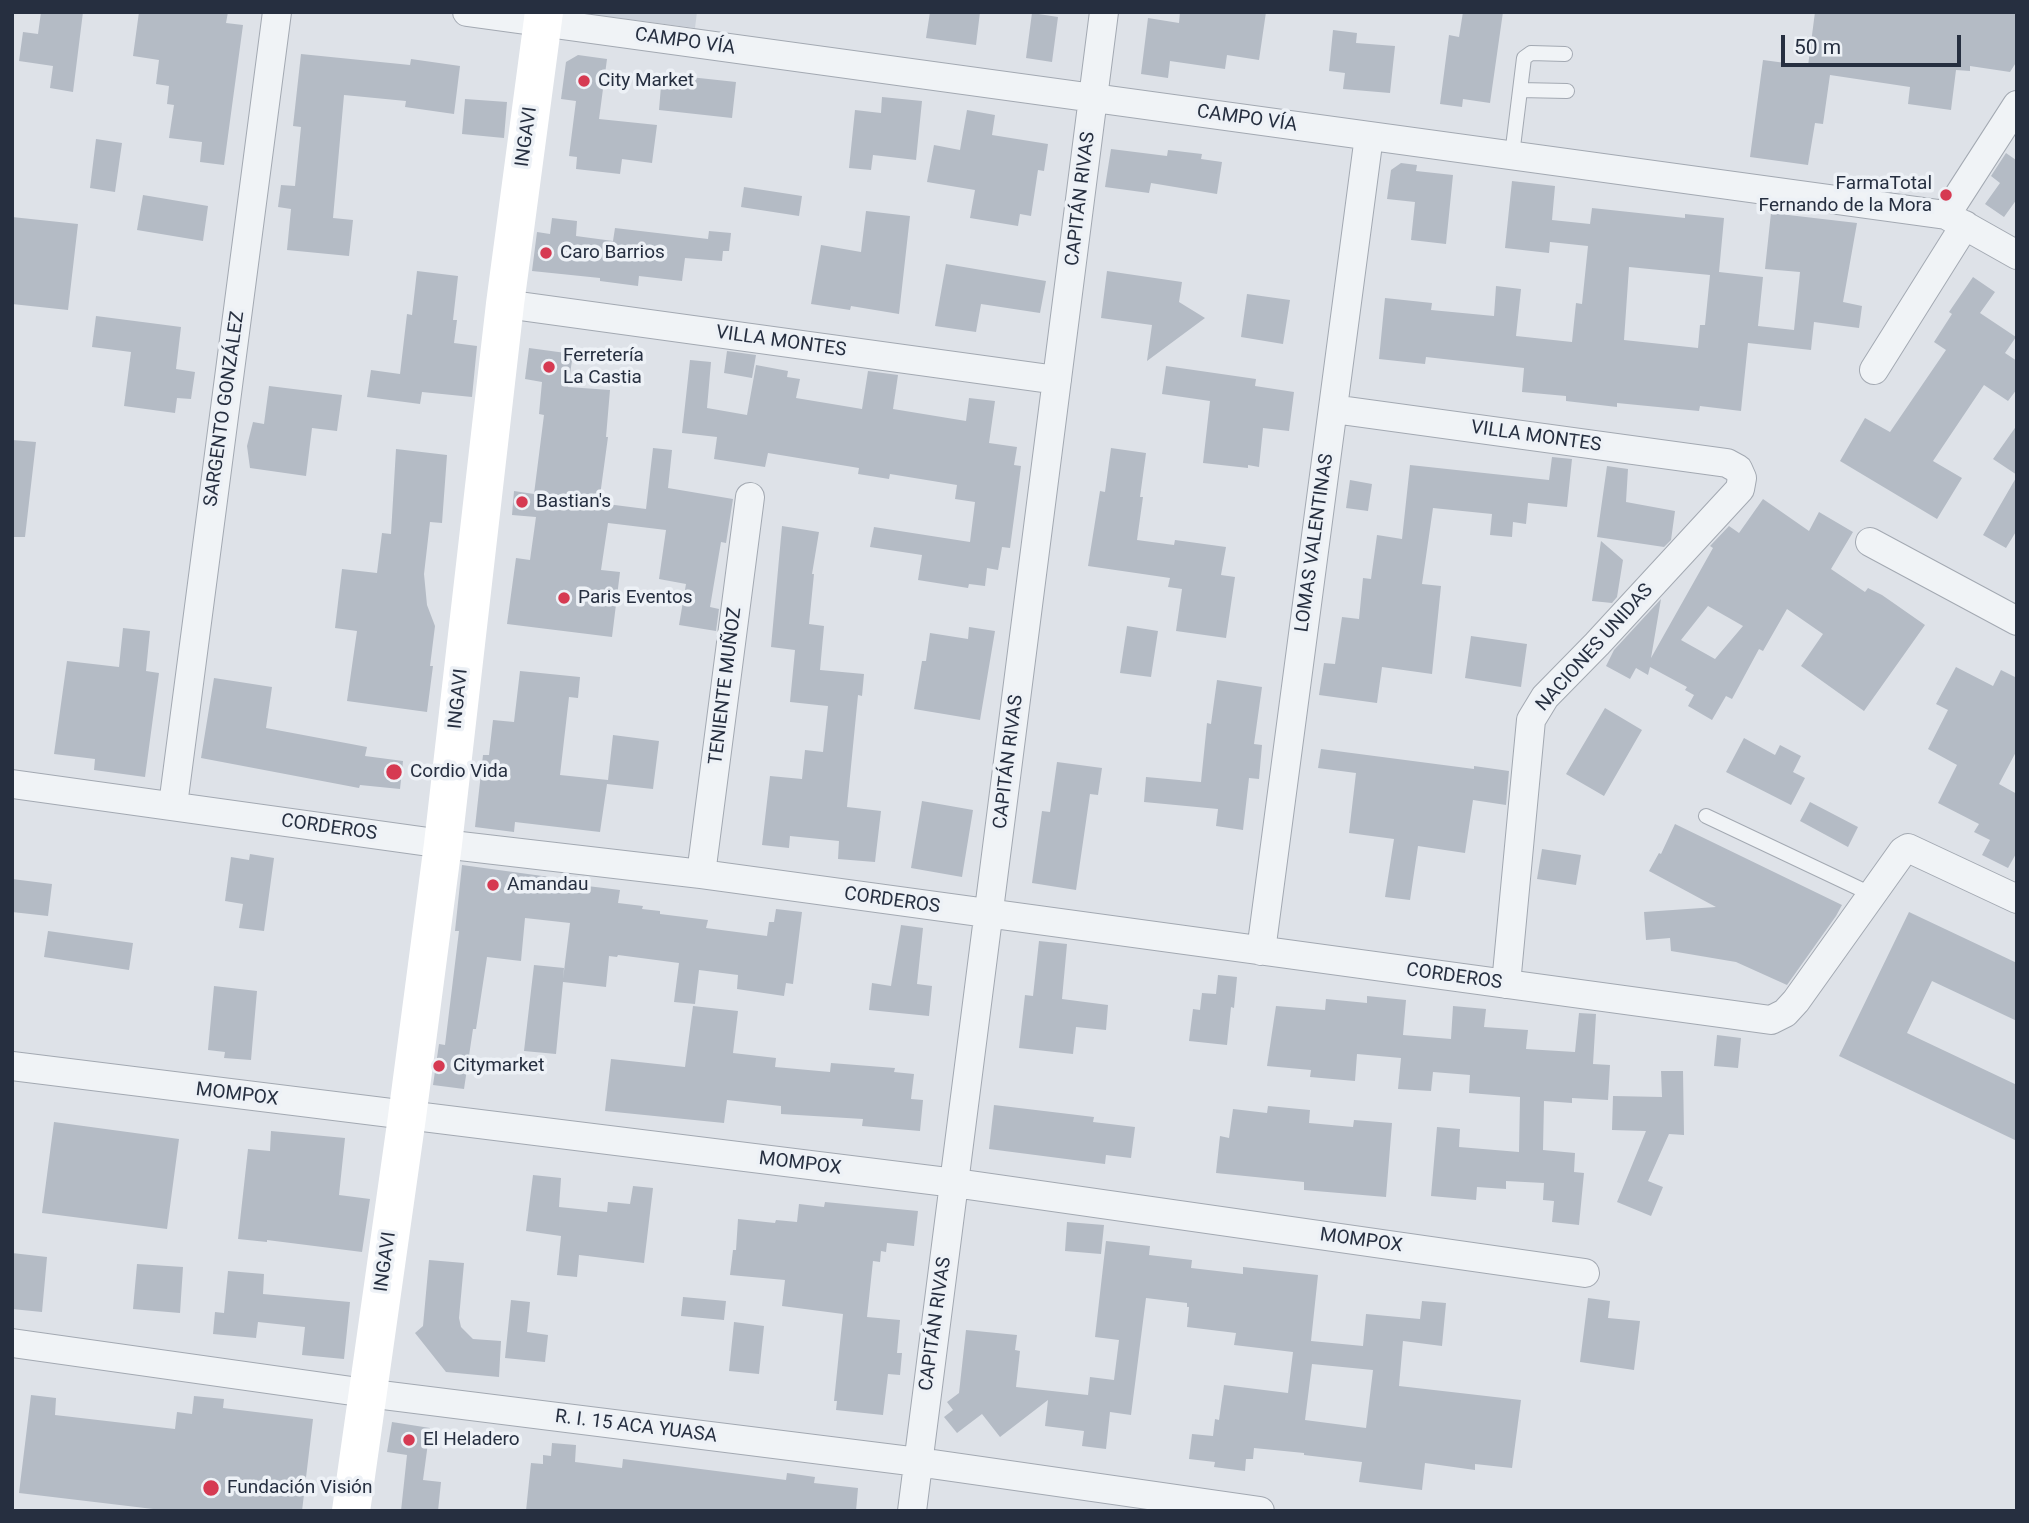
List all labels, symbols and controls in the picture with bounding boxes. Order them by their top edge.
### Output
scale bar [1784,21,1964,65]
street label: CAMPO VÍA [633,24,737,60]
text: 50 m [1794,35,1841,59]
place label: City Market [598,70,694,92]
marker: City Market [576,73,592,89]
street label: CAMPO VÍA [1195,101,1299,137]
street label: INGAVI [511,105,543,169]
street label: CAPITÁN RIVAS [1061,131,1101,267]
place label: FarmaTotal Fernando de la Mora [1759,173,1932,217]
marker: FarmaTotal Fernando de la Mora [1938,187,1954,203]
place label: Caro Barrios [560,242,665,264]
marker: Caro Barrios [538,245,554,261]
street label: SARGENTO GONZÁLEZ [200,310,250,508]
street label: VILLA MONTES [714,322,848,362]
place label: Ferretería La Castia [563,345,644,389]
marker: Ferretería La Castia [541,359,557,375]
street label: VILLA MONTES [1469,417,1603,457]
street label: LOMAS VALENTINAS [1291,452,1339,634]
place label: Bastian's [536,491,611,513]
marker: Bastian's [514,494,530,510]
street label: NACIONES UNIDAS [1532,579,1658,717]
place label: Paris Eventos [578,587,693,609]
marker: Paris Eventos [556,590,572,606]
street label: TENIENTE MUÑOZ [705,606,747,766]
street label: INGAVI [444,668,474,730]
street label: CAPITÁN RIVAS [989,694,1029,830]
place label: Cordio Vida [410,761,508,783]
marker: Cordio Vida [384,762,404,782]
street label: CORDEROS [280,810,378,846]
place label: Amandau [507,874,588,896]
marker: Amandau [485,877,501,893]
street label: CORDEROS [843,883,941,919]
street label: CORDEROS [1405,959,1503,995]
place label: Citymarket [453,1055,544,1077]
marker: Citymarket [431,1058,447,1074]
street label: MOMPOX [194,1079,280,1111]
street label: MOMPOX [757,1148,843,1180]
street label: MOMPOX [1318,1224,1404,1258]
street label: INGAVI [370,1230,402,1294]
street label: CAPITÁN RIVAS [915,1256,957,1392]
street label: R. I. 15 ACA YUASA [554,1406,718,1448]
place label: El Heladero [423,1429,520,1451]
marker: El Heladero [401,1432,417,1448]
place label: Fundación Visión [227,1477,372,1499]
marker: Fundación Visión [201,1478,221,1498]

